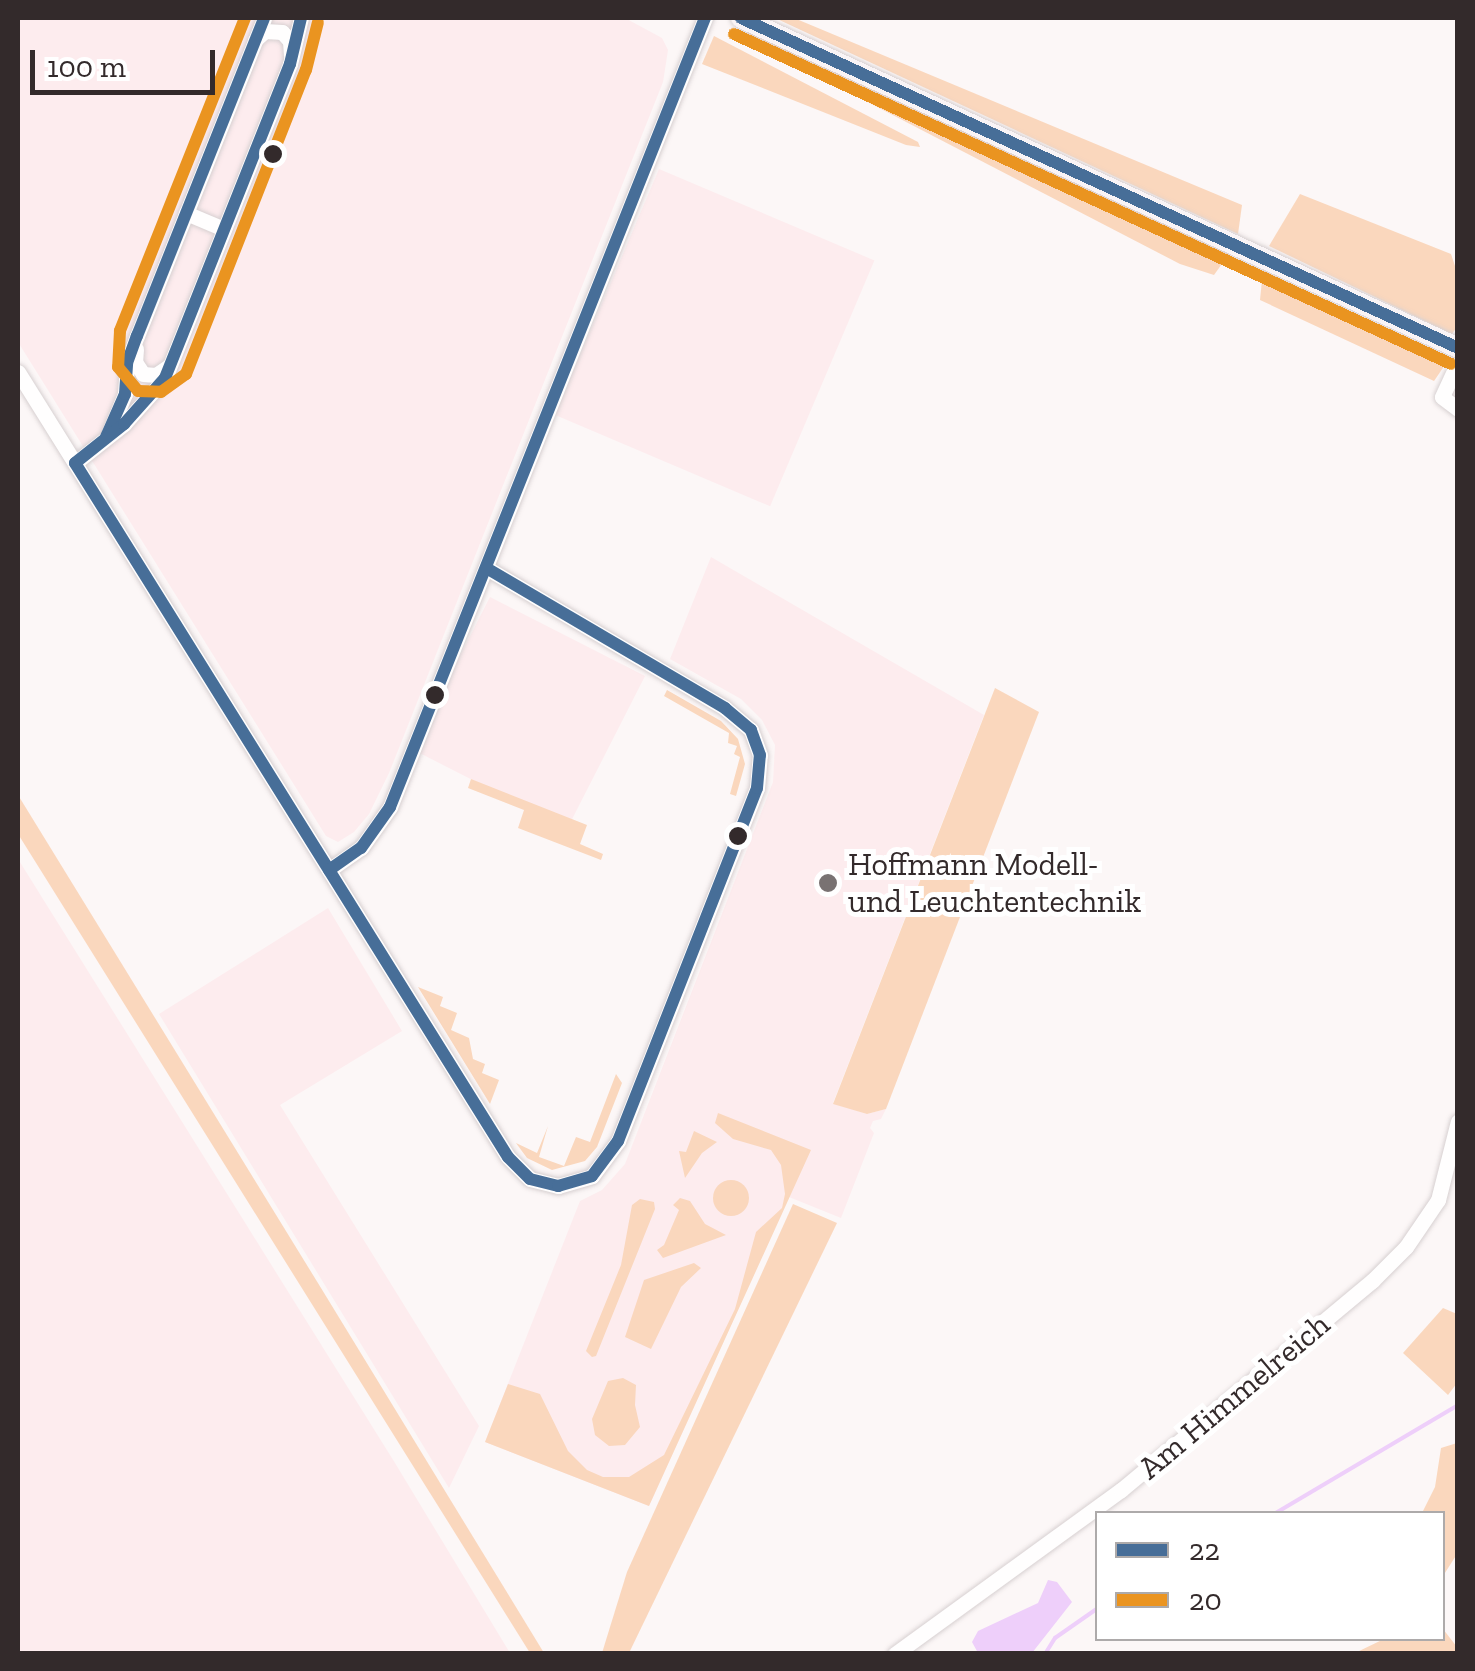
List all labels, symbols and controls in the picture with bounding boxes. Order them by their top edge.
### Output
scale bar [35,30,220,92]
text: 100 m [47,49,126,85]
unlabelled marker [263,144,283,164]
unlabelled marker [425,685,445,705]
unlabelled marker [728,826,748,846]
place label: Hoffmann Modell- und Leuchtentechnik [848,846,1141,921]
marker: Hoffmann Modell- und Leuchtentechnik [817,872,839,894]
street label: Am Himmelreich [1131,1305,1337,1487]
legend [1095,1511,1445,1641]
text: 22 [1189,1532,1220,1568]
text: 20 [1189,1582,1222,1618]

